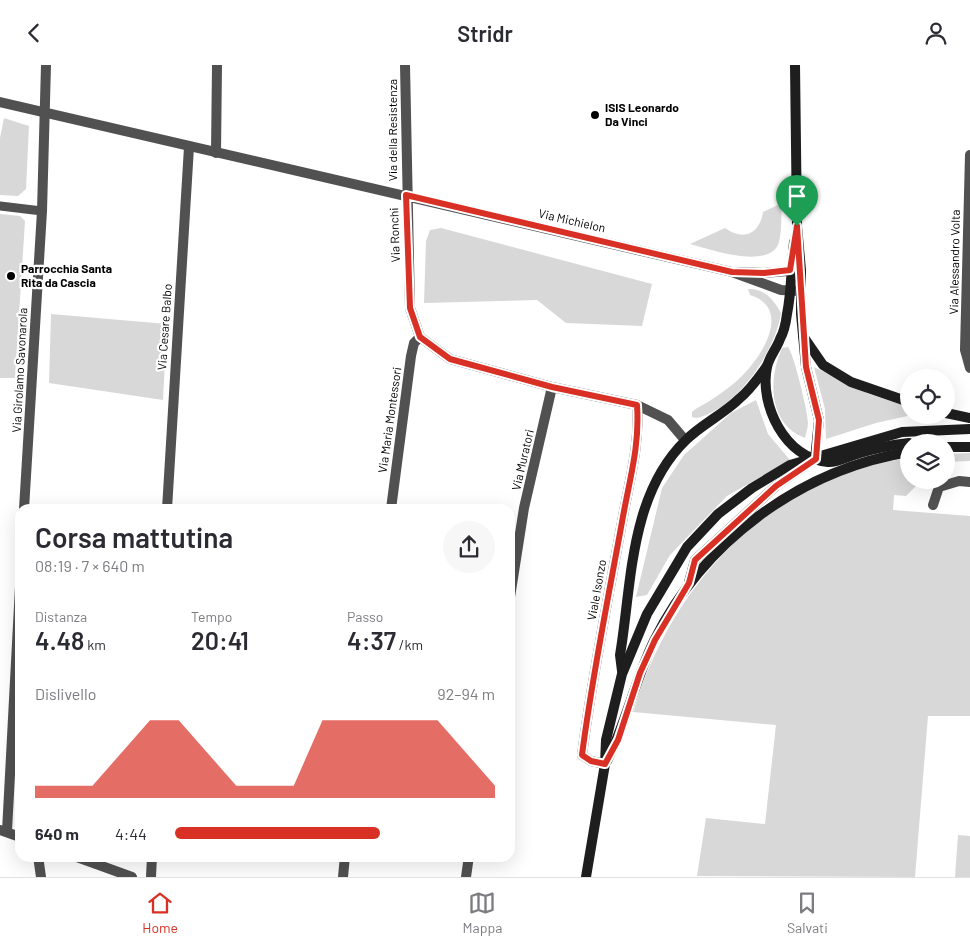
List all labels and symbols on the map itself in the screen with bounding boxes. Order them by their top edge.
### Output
street label: Via della Resistenza [385,79,399,181]
place label: ISIS Leonardo Da Vinci [605,100,679,128]
marker: ISIS Leonardo Da Vinci [589,109,601,121]
pin [776,175,818,226]
street label: Via Michielon [537,206,607,235]
street label: Via Ronchi [386,207,402,263]
street label: Via Alessandro Volta [946,209,962,315]
place label: Parrocchia Santa Rita da Cascia [21,261,112,289]
marker: Parrocchia Santa Rita da Cascia [5,270,17,282]
street label: Via Cesare Balbo [154,283,174,371]
street label: Via Girolamo Savonarola [9,307,29,433]
street label: Via Maria Montessori [375,366,403,474]
street label: Via Muratori [508,428,536,492]
street label: Viale Isonzo [584,558,608,621]

